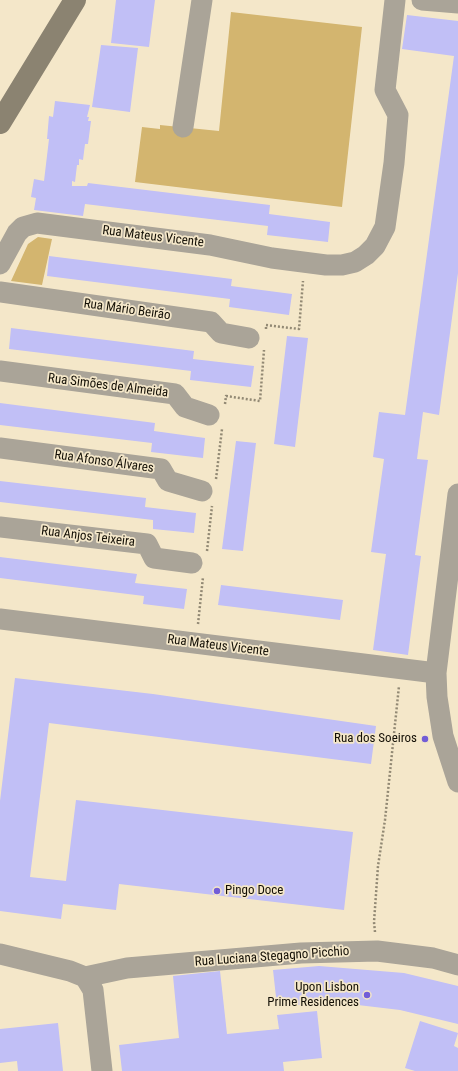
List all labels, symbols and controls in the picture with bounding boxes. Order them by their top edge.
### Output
street label: Rua Mateus Vicente [101,223,205,251]
street label: Rua Mário Beirão [83,296,171,324]
street label: Rua Simões de Almeida [47,371,169,401]
street label: Rua Afonso Álvares [53,447,155,477]
street label: Rua Anjos Teixeira [40,524,136,550]
street label: Rua Mateus Vicente [166,632,270,660]
place label: Rua dos Soeiros [334,731,417,747]
marker: Rua dos Soeiros [420,734,430,744]
place label: Pingo Doce [225,883,283,899]
marker: Pingo Doce [212,886,222,896]
street label: Rua Luciana Stegagno Picchio [194,944,350,970]
place label: Upon Lisbon Prime Residences [267,980,359,1011]
marker: Upon Lisbon Prime Residences [362,990,372,1000]

